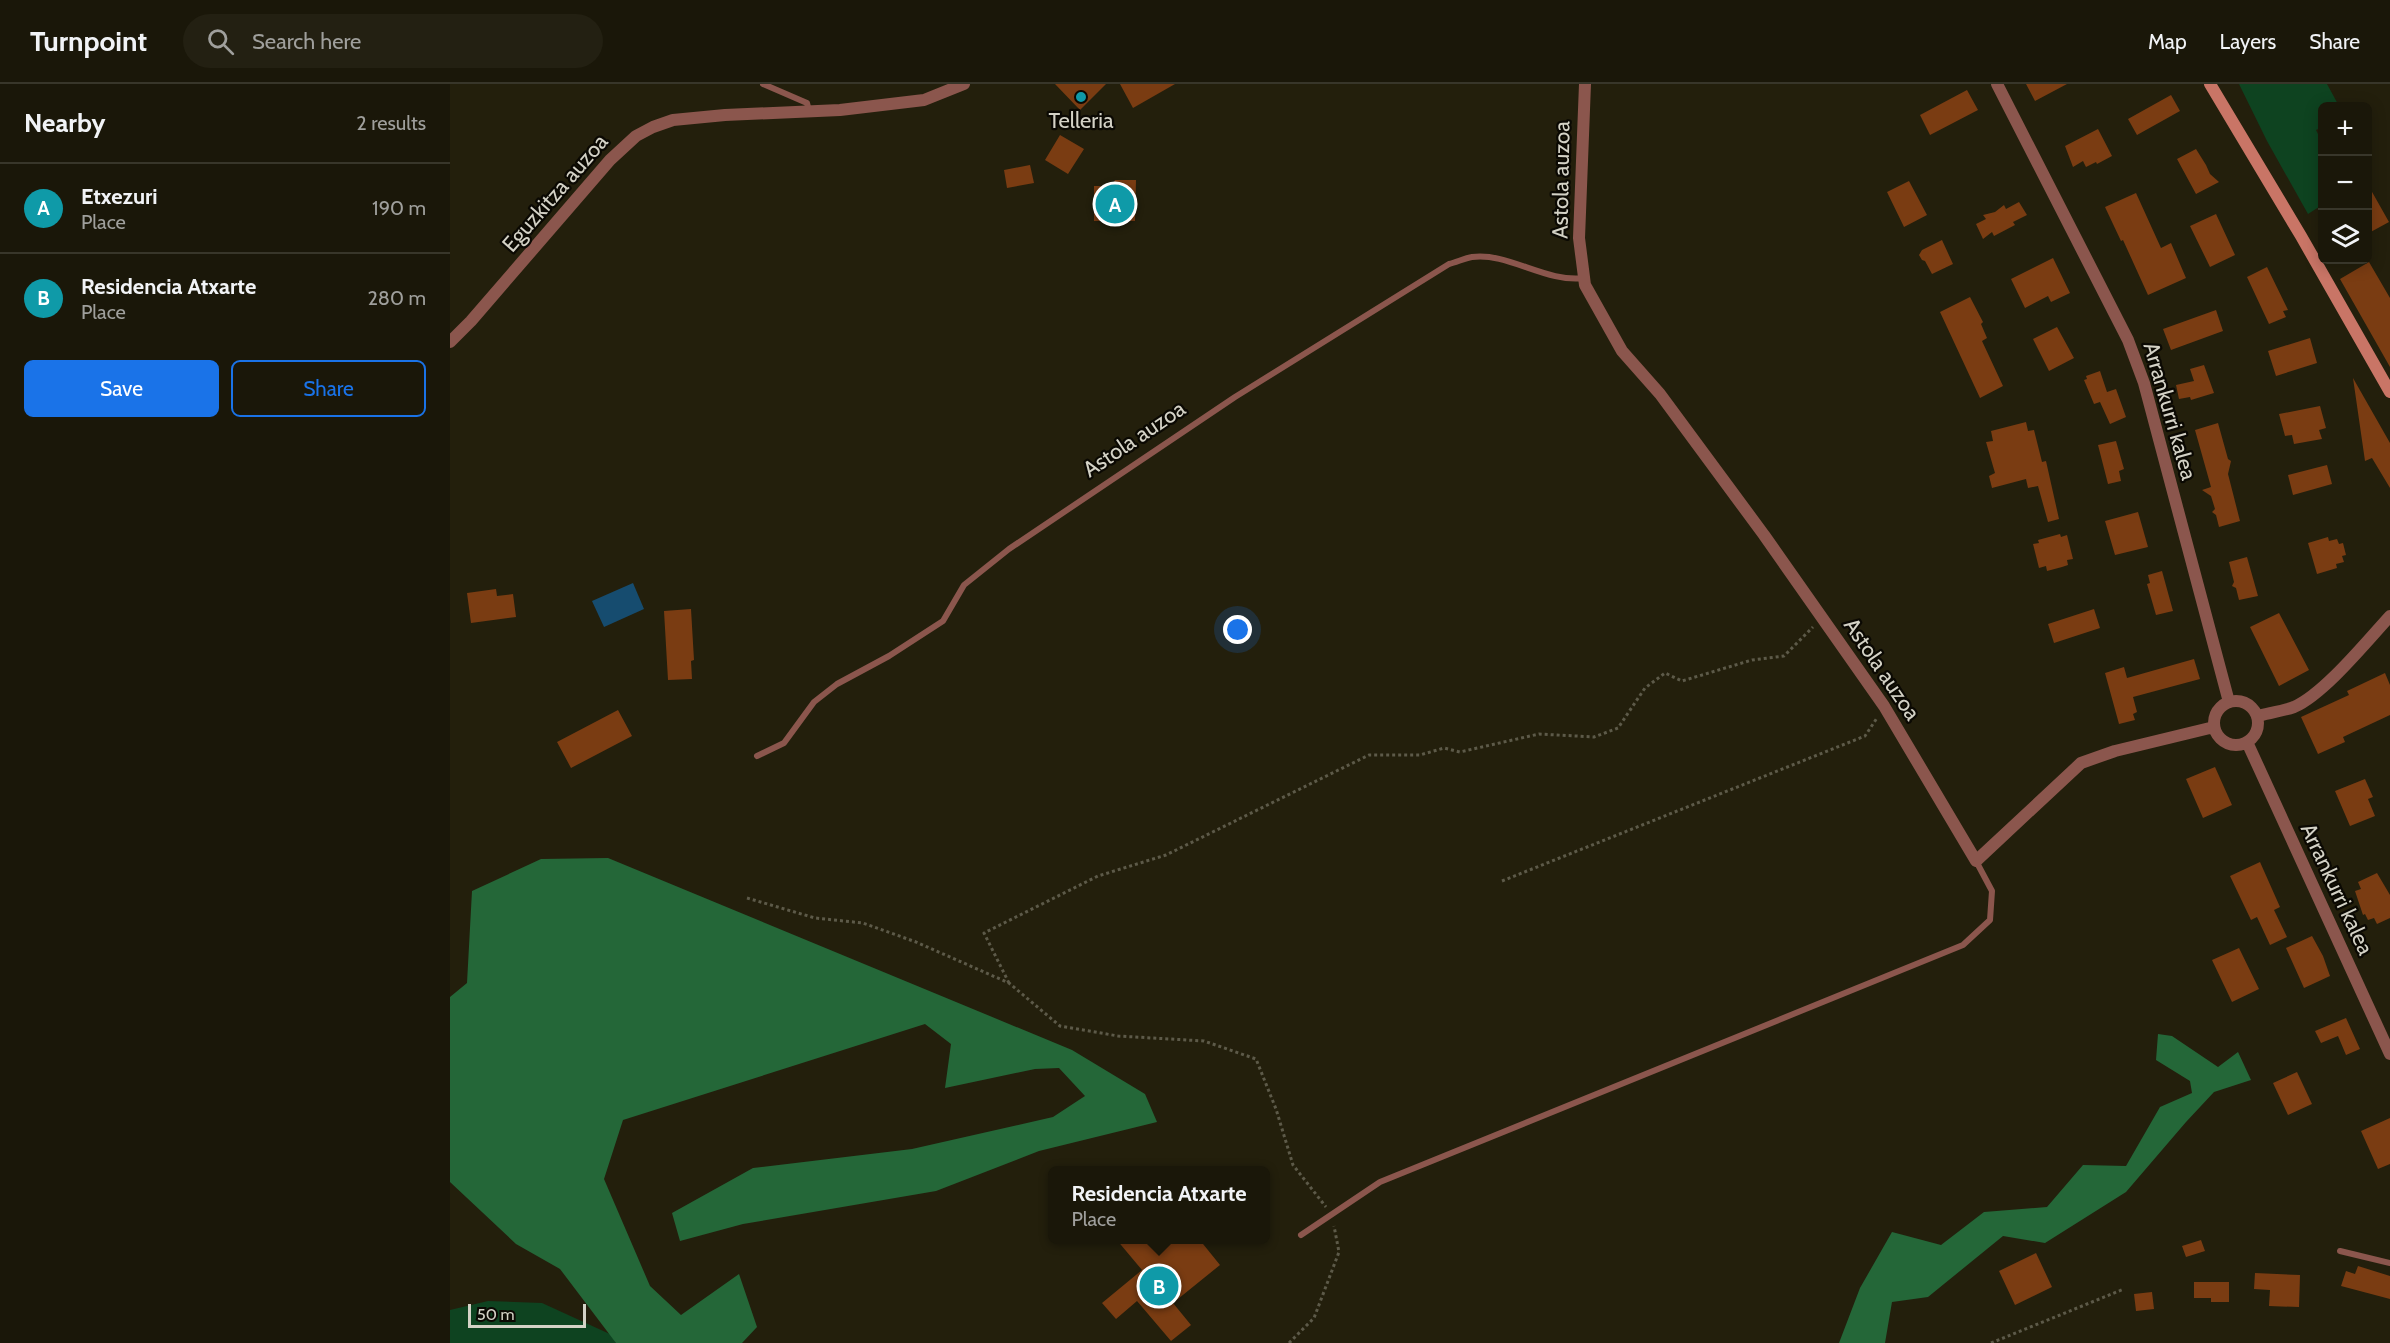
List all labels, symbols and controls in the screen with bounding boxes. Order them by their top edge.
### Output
search box [183,14,603,68]
text: Turnpoint [30,24,147,58]
icon: search [204,25,237,58]
text: Search here [252,28,361,55]
text: Map [2148,29,2187,54]
text: Layers [2220,29,2276,54]
text: Share [2309,29,2360,54]
marker: Telleria [1074,90,1088,104]
map controls [2318,102,2372,264]
button: + [2318,102,2372,156]
text: Nearby [24,107,105,139]
place label: Telleria [1049,107,1114,134]
text: 2 results [356,111,426,135]
street label: Astola auzoa [1546,121,1576,239]
street label: Eguzkitza auzoa [496,128,614,257]
button: − [2318,156,2372,210]
pin: A [1096,182,1134,226]
text: Etxezuri [81,183,158,210]
text: A [37,196,50,220]
text: 190 m [372,196,426,220]
text: Place [81,210,126,234]
button: layers [2318,210,2372,264]
text: Residencia Atxarte [81,273,256,300]
text: B [37,286,50,310]
text: 280 m [367,286,426,310]
text: Place [81,300,126,324]
street label: Arrankurri kalea [2137,339,2203,484]
button: Save [24,360,219,417]
button: Share [231,360,426,417]
street label: Astola auzoa [1078,395,1191,483]
street label: Astola auzoa [1838,613,1926,726]
your location [1223,615,1252,644]
street label: Arrankurri kalea [2295,819,2379,960]
popup [1048,1166,1270,1244]
text: Residencia Atxarte [1071,1180,1247,1207]
text: Place [1071,1207,1116,1231]
pin: B [1140,1264,1178,1308]
scale bar [468,1301,586,1328]
text: 50 m [477,1305,514,1324]

